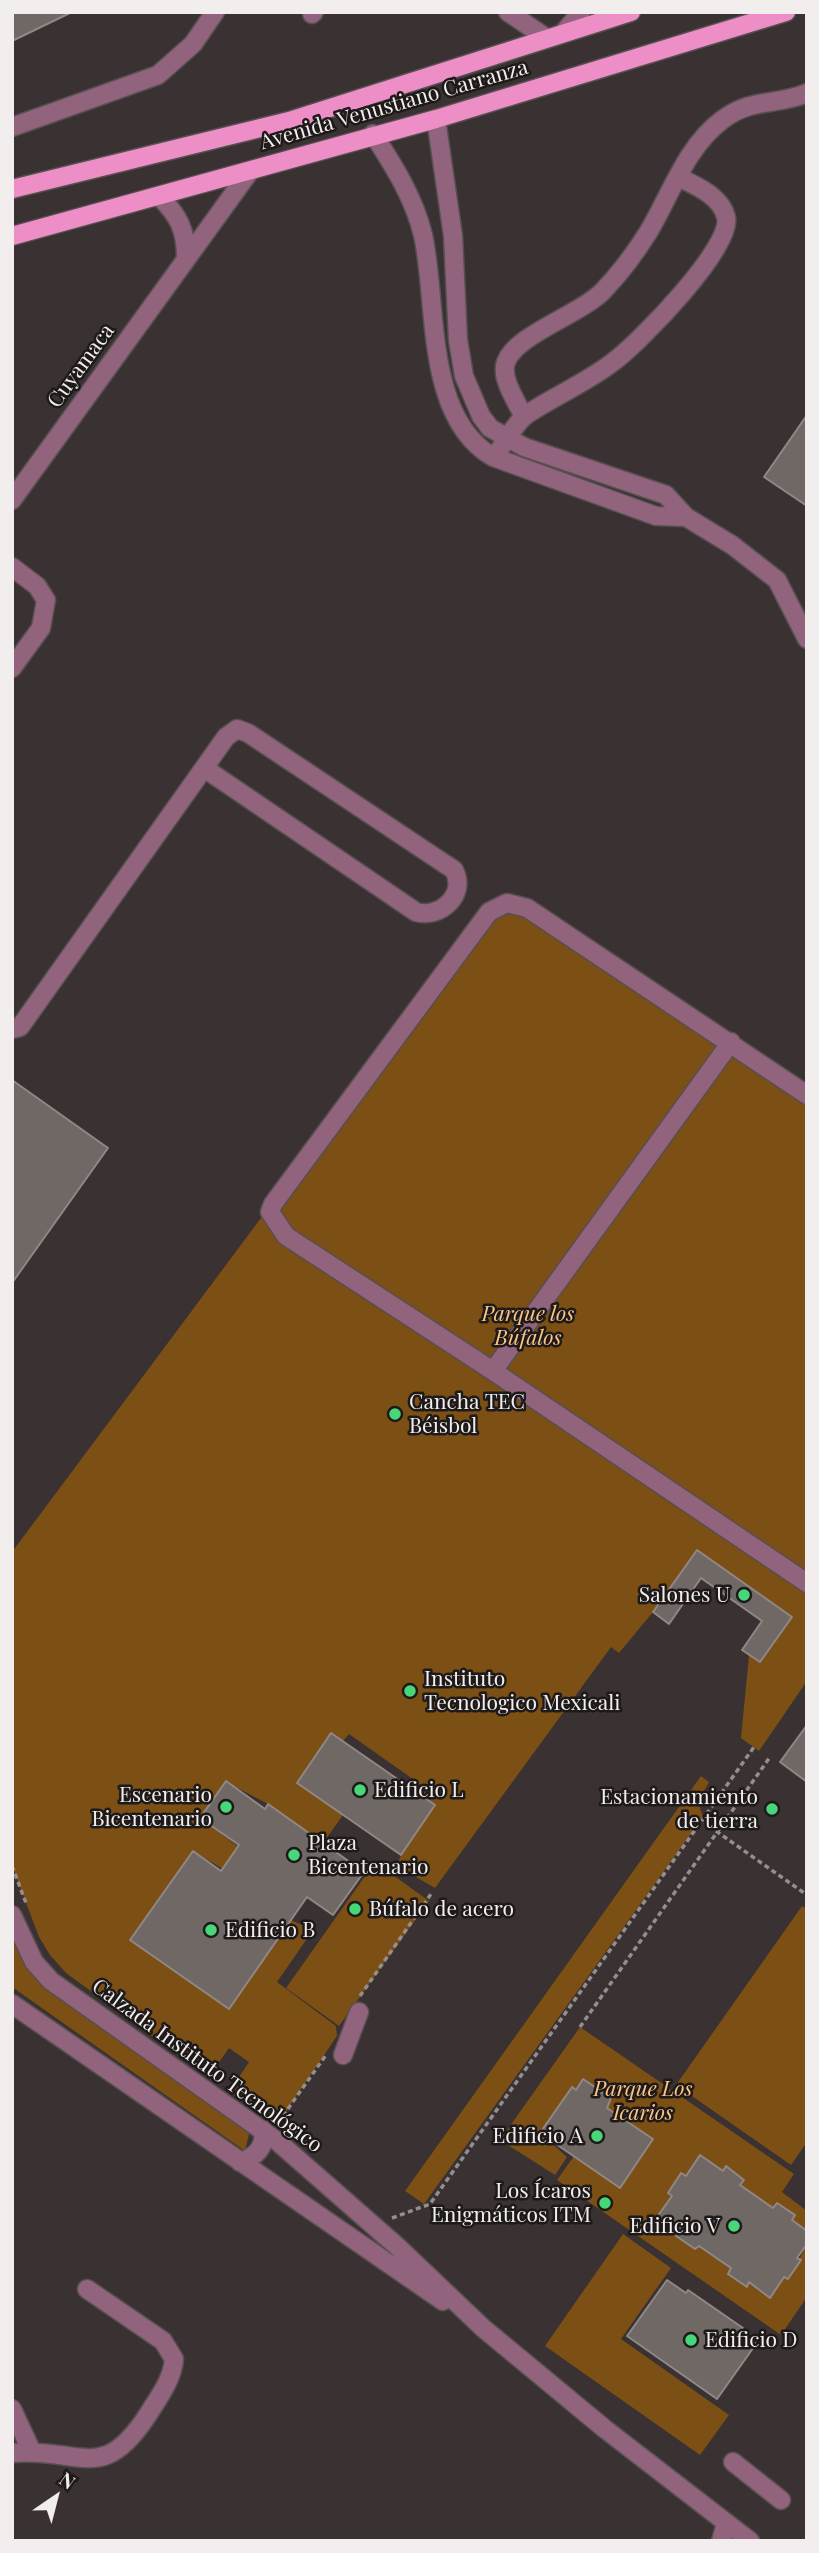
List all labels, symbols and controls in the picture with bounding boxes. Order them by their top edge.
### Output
street label: Avenida Venustiano Carranza [257,55,531,155]
street label: Cuyamaca [42,319,120,413]
park label: Parque los Búfalos [482,1301,574,1351]
place label: Cancha TEC Béisbol [409,1389,525,1439]
marker: Cancha TEC Béisbol [387,1406,403,1422]
place label: Salones U [639,1582,730,1608]
marker: Salones U [736,1587,752,1603]
place label: Instituto Tecnologico Mexicali [424,1666,620,1716]
marker: Instituto Tecnologico Mexicali [402,1683,418,1699]
place label: Edificio L [374,1777,464,1803]
place label: Escenario Bicentenario [91,1782,212,1832]
marker: Edificio L [352,1782,368,1798]
place label: Estacionamiento de tierra [600,1784,758,1834]
marker: Escenario Bicentenario [218,1799,234,1815]
marker: Estacionamiento de tierra [764,1801,780,1817]
place label: Plaza Bicentenario [308,1830,429,1880]
marker: Plaza Bicentenario [286,1847,302,1863]
place label: Búfalo de acero [369,1896,514,1922]
marker: Búfalo de acero [347,1901,363,1917]
place label: Edificio B [225,1917,315,1943]
marker: Edificio B [203,1922,219,1938]
street label: Calzada Instituto Tecnológico [87,1974,327,2158]
park label: Parque Los Icarios [593,2076,693,2126]
place label: Edificio A [492,2123,583,2149]
marker: Edificio A [589,2128,605,2144]
place label: Los Ícaros Enigmáticos ITM [431,2178,591,2228]
marker: Los Ícaros Enigmáticos ITM [597,2195,613,2211]
place label: Edificio V [629,2213,720,2239]
marker: Edificio V [726,2218,742,2234]
place label: Edificio D [705,2327,797,2353]
marker: Edificio D [683,2332,699,2348]
north arrow [21,2462,91,2532]
text: N [55,2465,81,2494]

